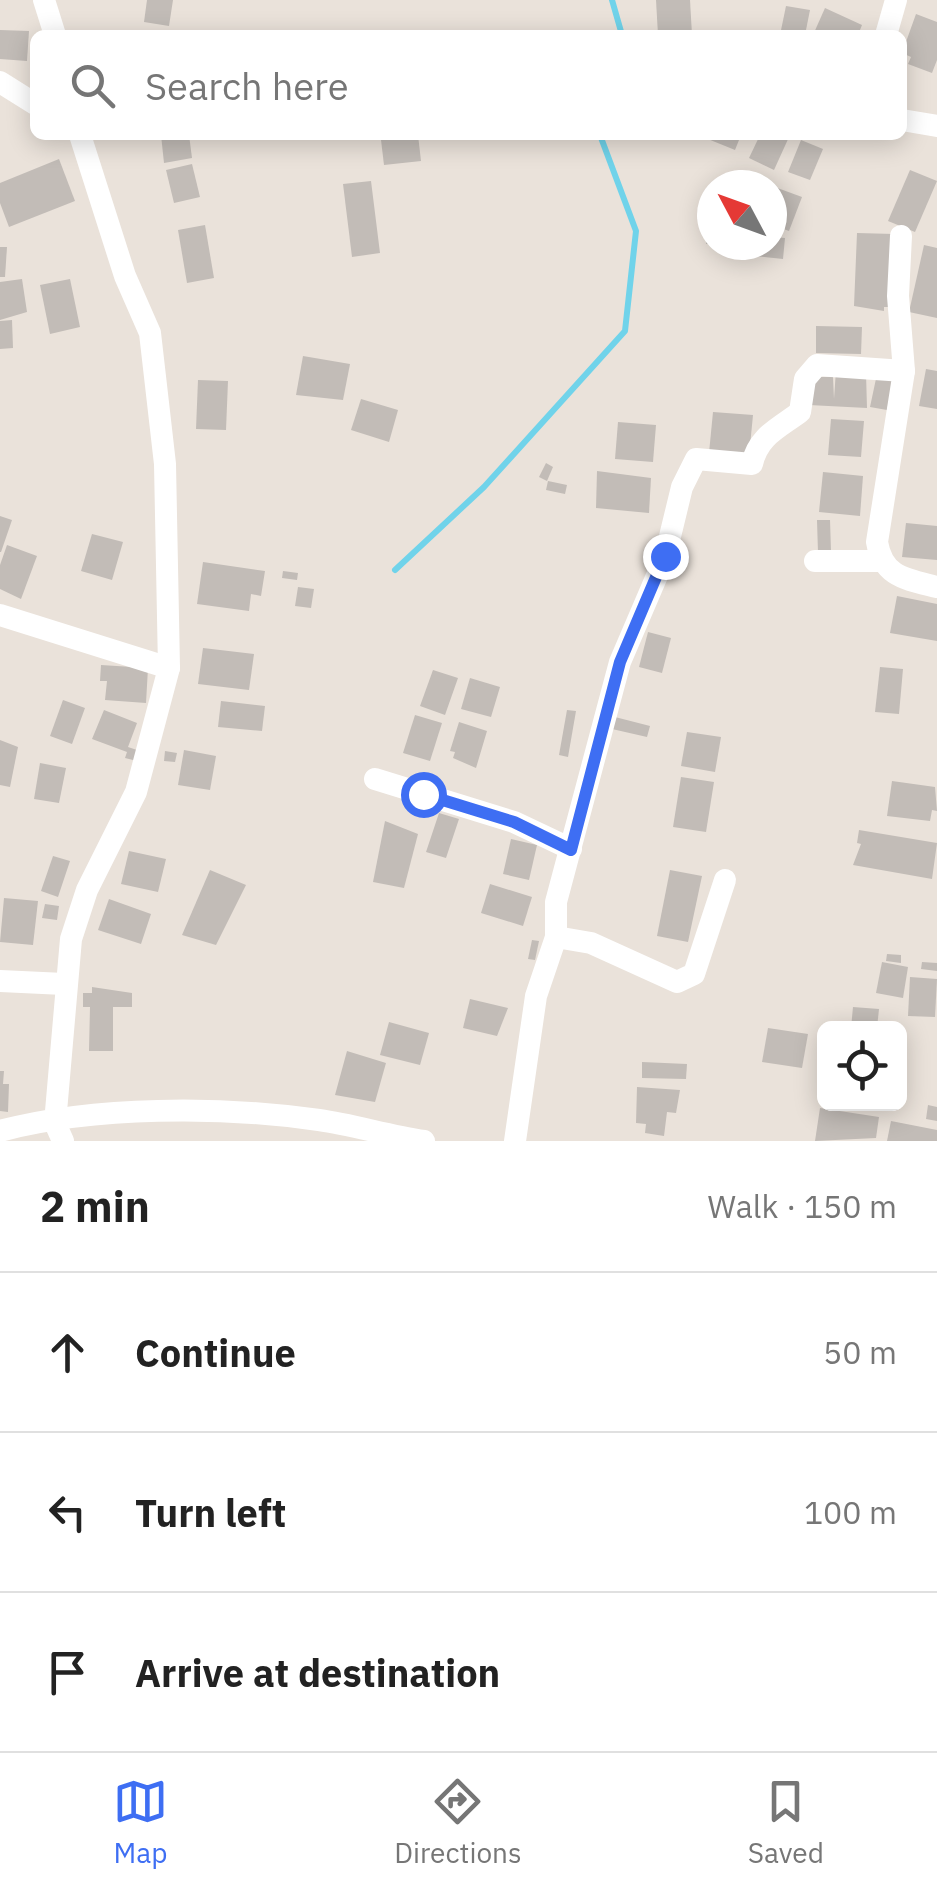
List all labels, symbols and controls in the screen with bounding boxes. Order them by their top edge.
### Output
search box [30,30,907,140]
icon: search [65,58,120,113]
text: Search here [145,61,349,110]
north arrow [697,170,787,260]
route end [643,534,689,580]
route start [401,772,447,818]
map controls [817,1021,907,1111]
button: locate [817,1021,907,1111]
text: 2 min [40,1179,150,1234]
text: Walk · 150 m [708,1185,897,1227]
icon: ahead [40,1325,95,1380]
text: Continue [135,1328,296,1377]
text: 50 m [823,1331,897,1373]
icon: left [40,1485,95,1540]
text: Turn left [135,1488,286,1537]
text: 100 m [804,1491,897,1533]
icon: arrive [40,1645,95,1700]
text: Arrive at destination [135,1648,500,1697]
tab: Map [113,1774,168,1871]
tab: Directions [394,1774,522,1871]
tab: Saved [748,1774,824,1871]

